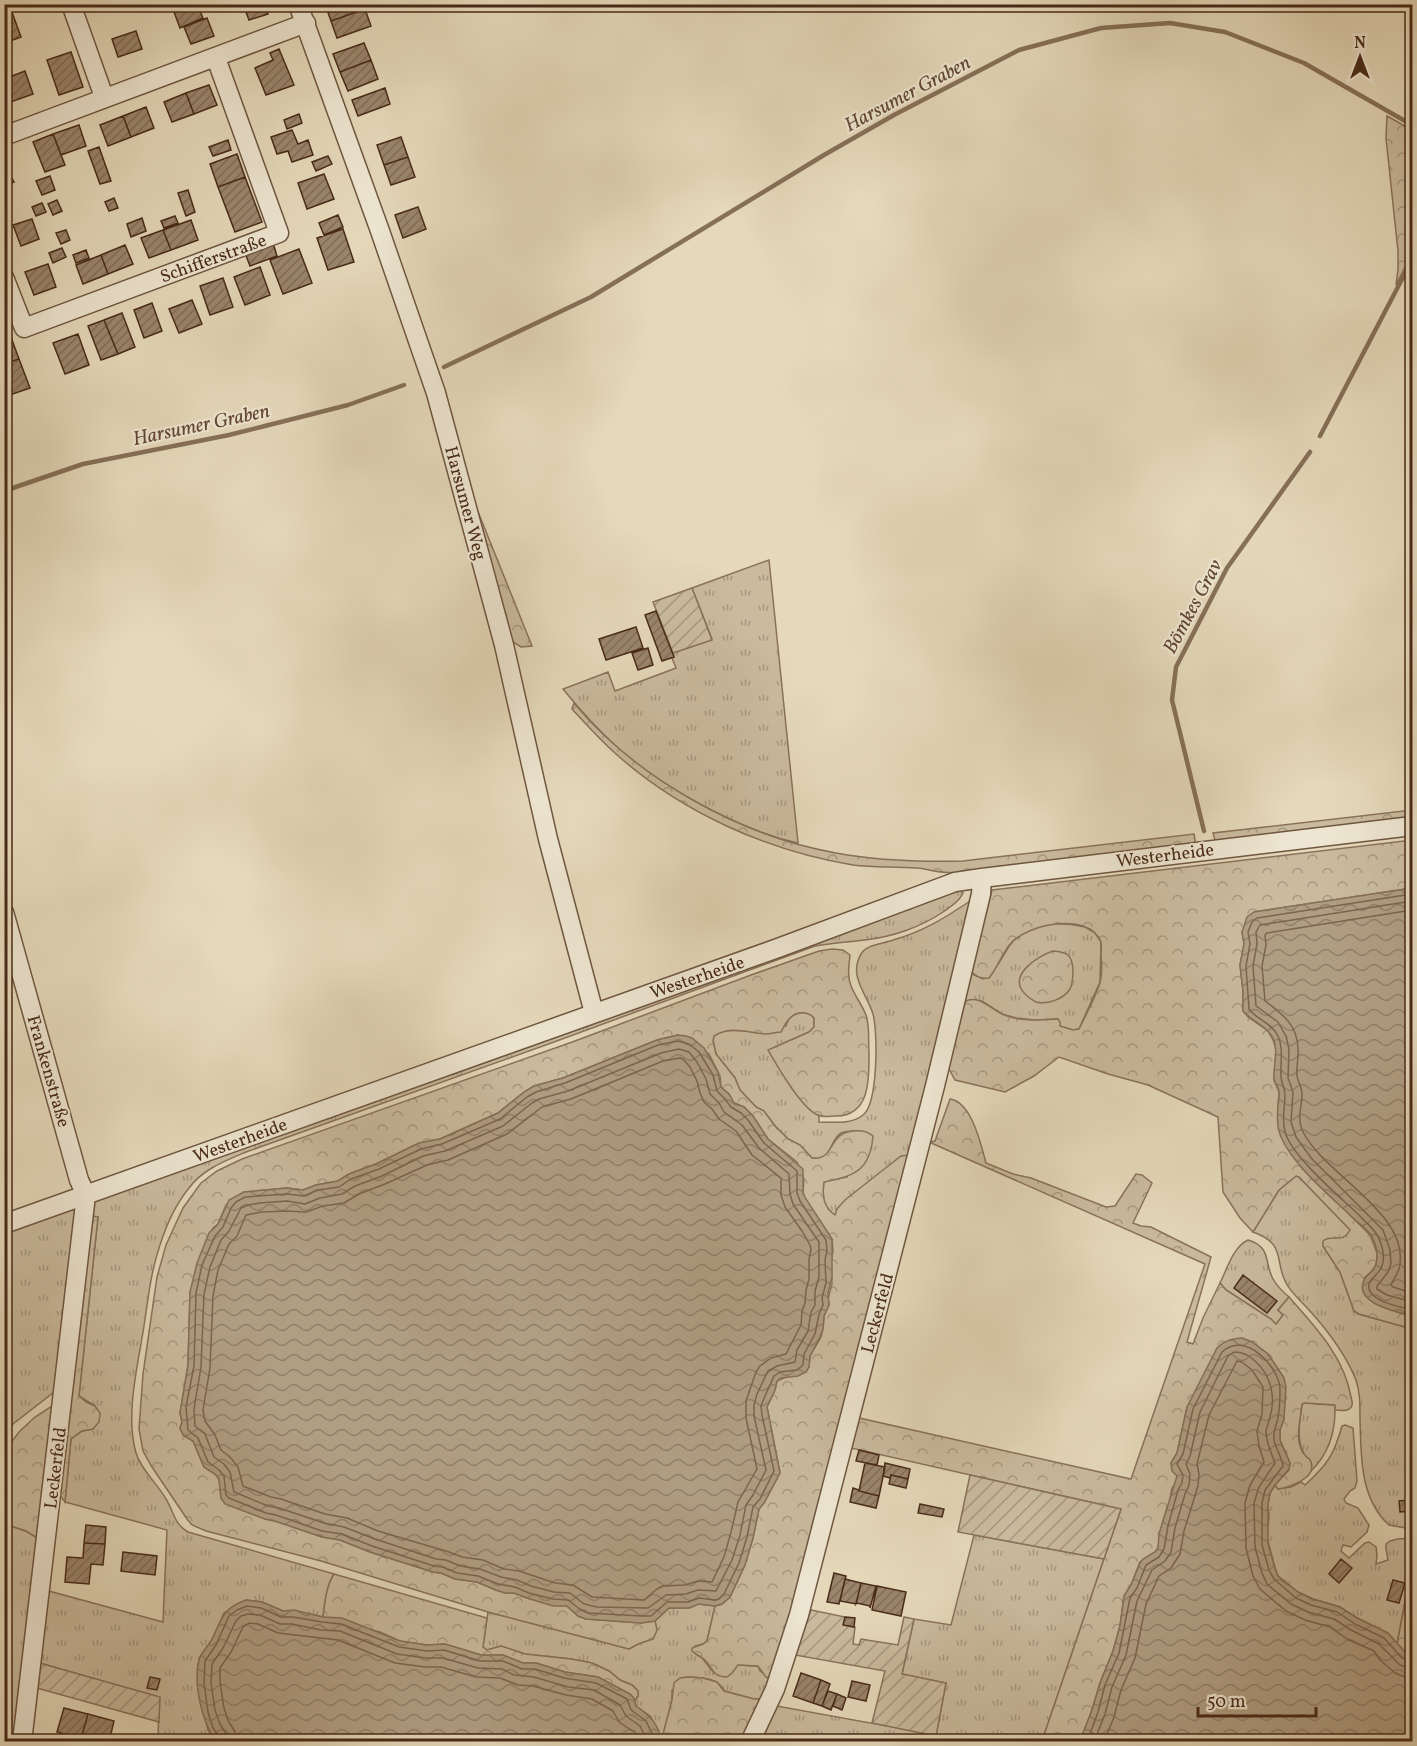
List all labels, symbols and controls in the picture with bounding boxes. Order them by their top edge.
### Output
north arrow [1330,27,1390,87]
text: N [1354,33,1366,55]
water label: Harsumer Graben [840,50,976,140]
street label: Schifferstraße [157,229,270,290]
water label: Harsumer Graben [130,398,272,454]
street label: Harsumer Weg [437,443,492,563]
water label: Bömkes Grav [1157,555,1230,659]
street label: Westerheide [1115,838,1216,875]
street label: Westerheide [647,951,748,1006]
street label: Frankenstraße [20,1012,75,1130]
street label: Westerheide [190,1113,291,1170]
street label: Leckerfeld [856,1271,901,1356]
street label: Leckerfeld [39,1426,74,1510]
scale bar [1198,1680,1316,1718]
text: 50 m [1207,1690,1246,1715]

